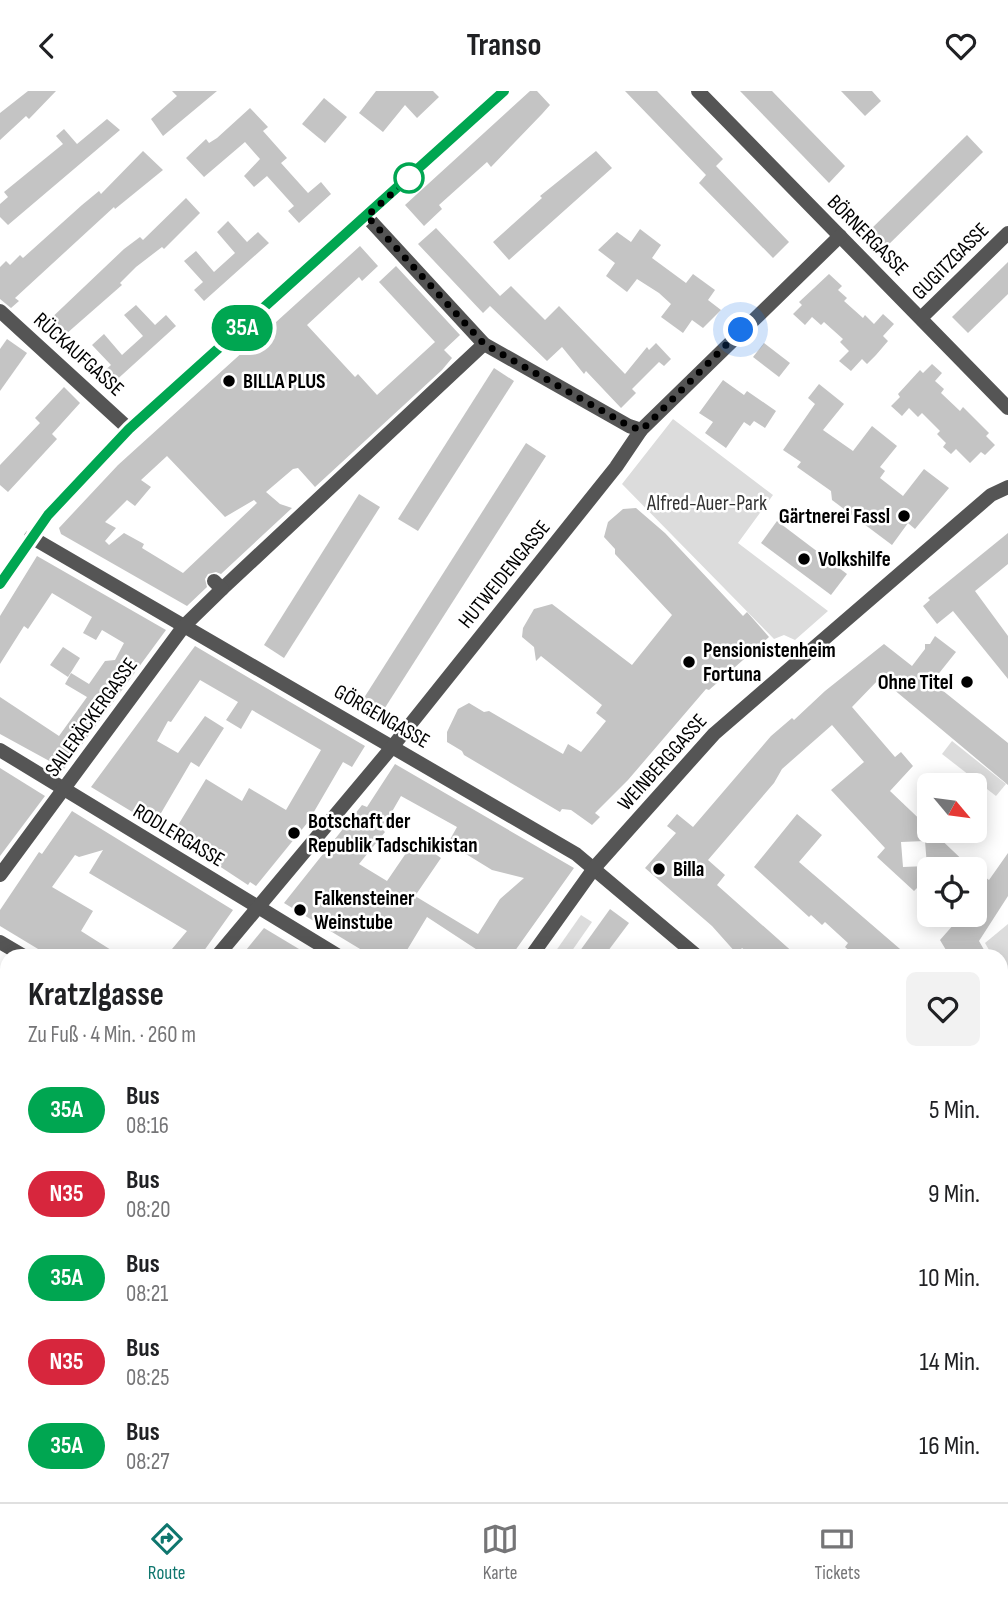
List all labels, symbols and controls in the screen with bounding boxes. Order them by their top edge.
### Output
text: Transo [466,26,542,65]
icon: back [28,27,66,65]
icon: heart [942,27,980,65]
unlabelled marker [394,163,424,193]
street label: BÖRNERGASSE [822,190,913,281]
street label: GUGITZGASSE [907,218,994,305]
line badge: 35A [202,305,282,351]
street label: RÜCKAUFGASSE [28,307,129,401]
your location [723,312,758,347]
text: 35A [226,313,258,342]
place label: BILLA PLUS [243,369,326,394]
marker: BILLA PLUS [221,373,237,389]
park label: Alfred-Auer-Park [646,491,767,516]
place label: Gärtnerei Fassl [779,504,890,529]
marker: Gärtnerei Fassl [896,508,912,524]
street label: HUTWEIDENGASSE [453,515,556,633]
place label: Volkshilfe [818,547,891,572]
marker: Volkshilfe [796,551,812,567]
place label: Pensionistenheim Fortuna [703,638,836,687]
street label: SAILERÄCKERGASSE [40,653,143,782]
marker: Pensionistenheim Fortuna [681,654,697,670]
place label: Ohne Titel [878,670,953,695]
marker: Ohne Titel [959,674,975,690]
street label: GÖRGENGASSE [330,679,434,754]
street label: WEINBERGGASSE [613,709,712,816]
north arrow [917,773,987,843]
map controls [917,773,987,927]
street label: RODLERGASSE [129,798,229,872]
place label: Botschaft der Republik Tadschikistan [308,809,478,858]
marker: Botschaft der Republik Tadschikistan [286,825,302,841]
place label: Billa [673,857,704,882]
button: locate [917,857,987,927]
marker: Billa [651,861,667,877]
place label: Falkensteiner Weinstube [314,886,415,935]
marker: Falkensteiner Weinstube [292,902,308,918]
button: heart [906,972,980,1046]
text: Kratzlgasse [28,975,164,1015]
text: Zu Fuß · 4 Min. · 260 m [28,1021,196,1049]
text: Bus [126,1081,160,1112]
text: 35A [50,1095,83,1124]
text: 5 Min. [929,1095,980,1126]
text: 08:16 [126,1112,169,1140]
text: Bus [126,1165,160,1196]
text: N35 [49,1179,84,1208]
text: 9 Min. [928,1179,980,1210]
text: 08:20 [126,1196,170,1224]
text: Bus [126,1249,160,1280]
text: 35A [50,1263,83,1292]
text: 10 Min. [919,1263,980,1294]
text: 08:21 [126,1280,168,1308]
text: Bus [126,1333,160,1364]
text: N35 [49,1347,84,1376]
text: 14 Min. [920,1347,980,1378]
text: 08:25 [126,1364,169,1392]
text: Bus [126,1417,160,1448]
text: 35A [50,1431,83,1460]
text: 16 Min. [919,1431,980,1462]
text: 08:27 [126,1448,169,1476]
tab: Route [148,1520,186,1585]
tab: Karte [481,1520,519,1585]
tab: Tickets [814,1520,860,1585]

